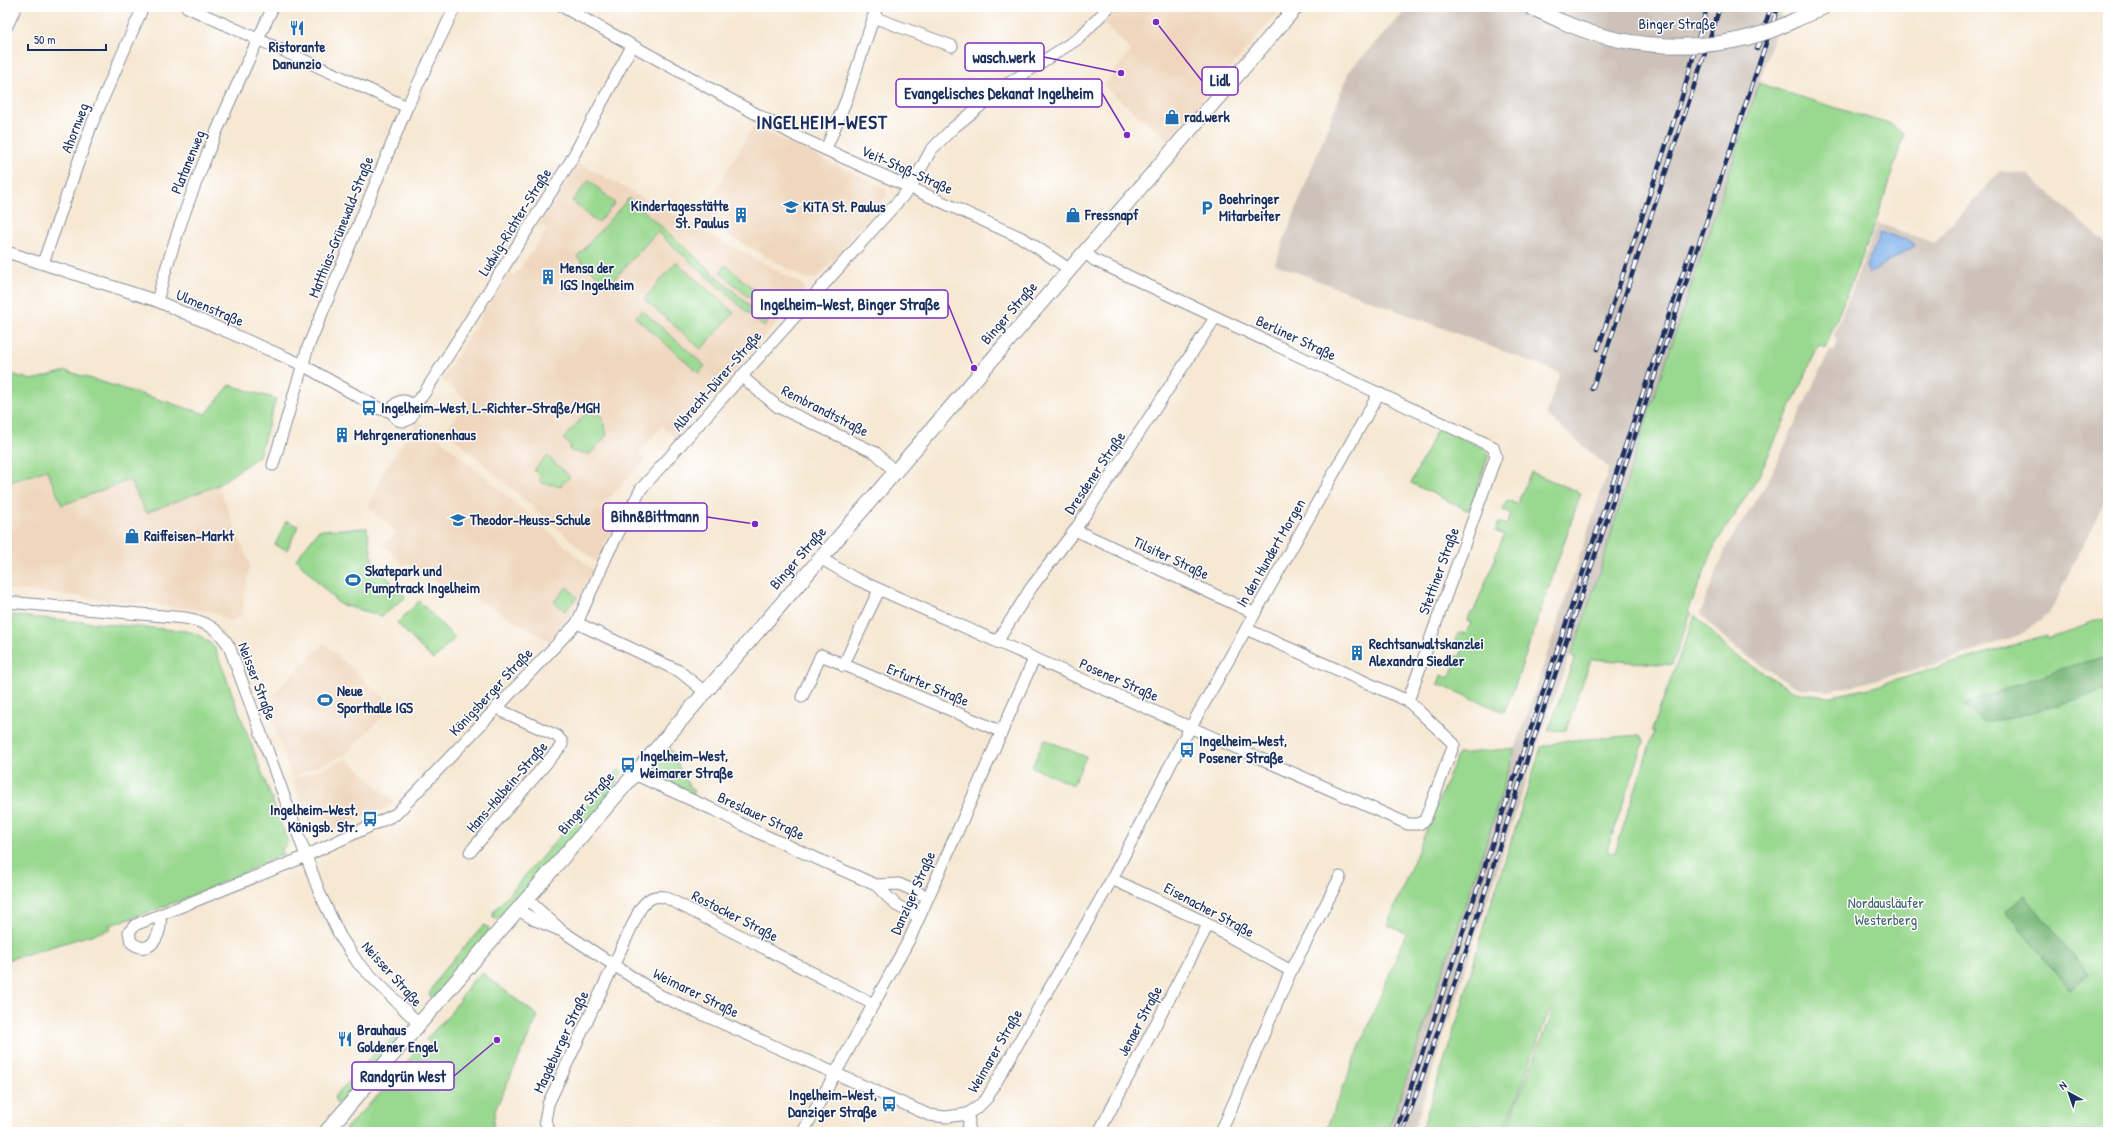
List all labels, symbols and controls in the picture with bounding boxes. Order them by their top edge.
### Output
street label: Binger Straße [1638,13,1716,34]
restaurant icon: Ristorante Danunzio [288,19,306,37]
scale bar [28,26,106,52]
text: 50 m [34,31,55,48]
place label: Ristorante Danunzio [269,36,325,74]
callout: wasch.werk [965,43,1044,71]
text: wasch.werk [973,46,1036,68]
callout: Lidl [1202,67,1238,95]
text: Lidl [1210,69,1231,91]
callout: Evangelisches Dekanat Ingelheim [896,79,1102,107]
text: Evangelisches Dekanat Ingelheim [904,82,1094,105]
street label: Ahornweg [55,100,94,156]
place label: rad.werk [1184,106,1230,127]
shop icon: rad.werk [1163,108,1181,126]
district label: INGELHEIM-WEST [756,109,888,135]
street label: Platanenweg [165,126,210,197]
street label: Veit-Stoß-Straße [858,140,957,199]
street label: Matthias-Grünewald-Straße [303,153,378,301]
street label: Ludwig-Richter-Straße [473,164,556,280]
place label: Boehringer Mitarbeiter [1219,188,1281,226]
place label: Kindertagesstätte St. Paulus [631,195,729,233]
place label: KiTA St. Paulus [803,196,886,217]
school or university icon: KiTA St. Paulus [782,198,800,216]
parking icon: Boehringer Mitarbeiter [1198,199,1216,217]
place label: Fressnapf [1084,204,1139,226]
building icon: Kindertagesstätte St. Paulus [732,206,750,224]
shop icon: Fressnapf [1064,206,1082,224]
place label: Mensa der IGS Ingelheim [560,257,634,296]
building icon: Mensa der IGS Ingelheim [539,268,557,286]
street label: Binger Straße [975,277,1042,349]
street label: Ulmenstraße [173,284,247,331]
callout: Ingelheim-West, Binger Straße [752,290,948,318]
text: Ingelheim-West, Binger Straße [760,293,941,316]
street label: Berliner Straße [1253,310,1340,365]
street label: Albrecht-Dürer-Straße [667,326,766,435]
street label: Rembrandtstraße [778,380,872,442]
place label: Ingelheim-West, L.-Richter-Straße/MGH [381,397,600,419]
bus stop icon: Ingelheim-West, L.-Richter-Straße/MGH [360,399,378,417]
place label: Mehrgenerationenhaus [354,424,476,446]
building icon: Mehrgenerationenhaus [333,426,351,444]
street label: Dresdener Straße [1059,427,1130,518]
street label: In den Hundert Morgen [1231,494,1310,611]
callout: Bihn&Bittmann [603,503,707,531]
text: Bihn&Bittmann [611,505,699,527]
place label: Theodor-Heuss-Schule [469,509,591,530]
school or university icon: Theodor-Heuss-Schule [449,511,467,529]
street label: Binger Straße [764,522,831,594]
street label: Stettiner Straße [1413,524,1464,617]
place label: Raiffeisen-Markt [144,525,235,546]
shop icon: Raiffeisen-Markt [123,527,141,545]
street label: Tilsiter Straße [1130,531,1213,584]
place label: Skatepark und Pumptrack Ingelheim [365,560,480,599]
sports icon: Skatepark und Pumptrack Ingelheim [344,571,362,589]
place label: Rechtsanwaltskanzlei Alexandra Siedler [1369,633,1484,671]
street label: Neisser Straße [233,639,282,723]
street label: Königsberger Straße [444,643,537,740]
building icon: Rechtsanwaltskanzlei Alexandra Siedler [1348,644,1366,662]
street label: Posener Straße [1076,653,1162,706]
street label: Erfurter Straße [884,658,973,711]
place label: Neue Sporthalle IGS [337,680,413,719]
sports icon: Neue Sporthalle IGS [316,691,334,709]
place label: Ingelheim-West, Posener Straße [1199,730,1287,769]
street label: Hans-Holbein-Straße [461,737,552,837]
bus stop icon: Ingelheim-West, Posener Straße [1178,741,1196,759]
place label: Ingelheim-West, Weimarer Straße [640,745,733,784]
bus stop icon: Ingelheim-West, Weimarer Straße [619,756,637,774]
street label: Binger Straße [552,767,619,839]
street label: Breslauer Straße [714,786,808,845]
place label: Ingelheim-West, Königsb. Str. [270,799,358,838]
bus stop icon: Ingelheim-West, Königsb. Str. [361,810,379,828]
street label: Danziger Straße [885,848,940,938]
street label: Eisenacher Straße [1160,877,1258,942]
street label: Rostocker Straße [688,885,782,946]
park label: Nordausläufer Westerberg [1848,892,1924,930]
street label: Neisser Straße [357,936,428,1011]
street label: Weimarer Straße [650,963,743,1022]
street label: Jenaer Straße [1112,982,1167,1060]
street label: Magdeburger Straße [528,987,593,1096]
street label: Weimarer Straße [962,1005,1027,1096]
place label: Brauhaus Goldener Engel [357,1019,439,1058]
restaurant icon: Brauhaus Goldener Engel [336,1030,354,1048]
callout: Randgrün West [352,1062,454,1090]
text: Randgrün West [360,1065,446,1088]
north arrow [2049,1073,2089,1113]
text: N [2056,1078,2069,1093]
place label: Ingelheim-West, Danziger Straße [788,1084,877,1123]
bus stop icon: Ingelheim-West, Danziger Straße [880,1095,898,1113]

